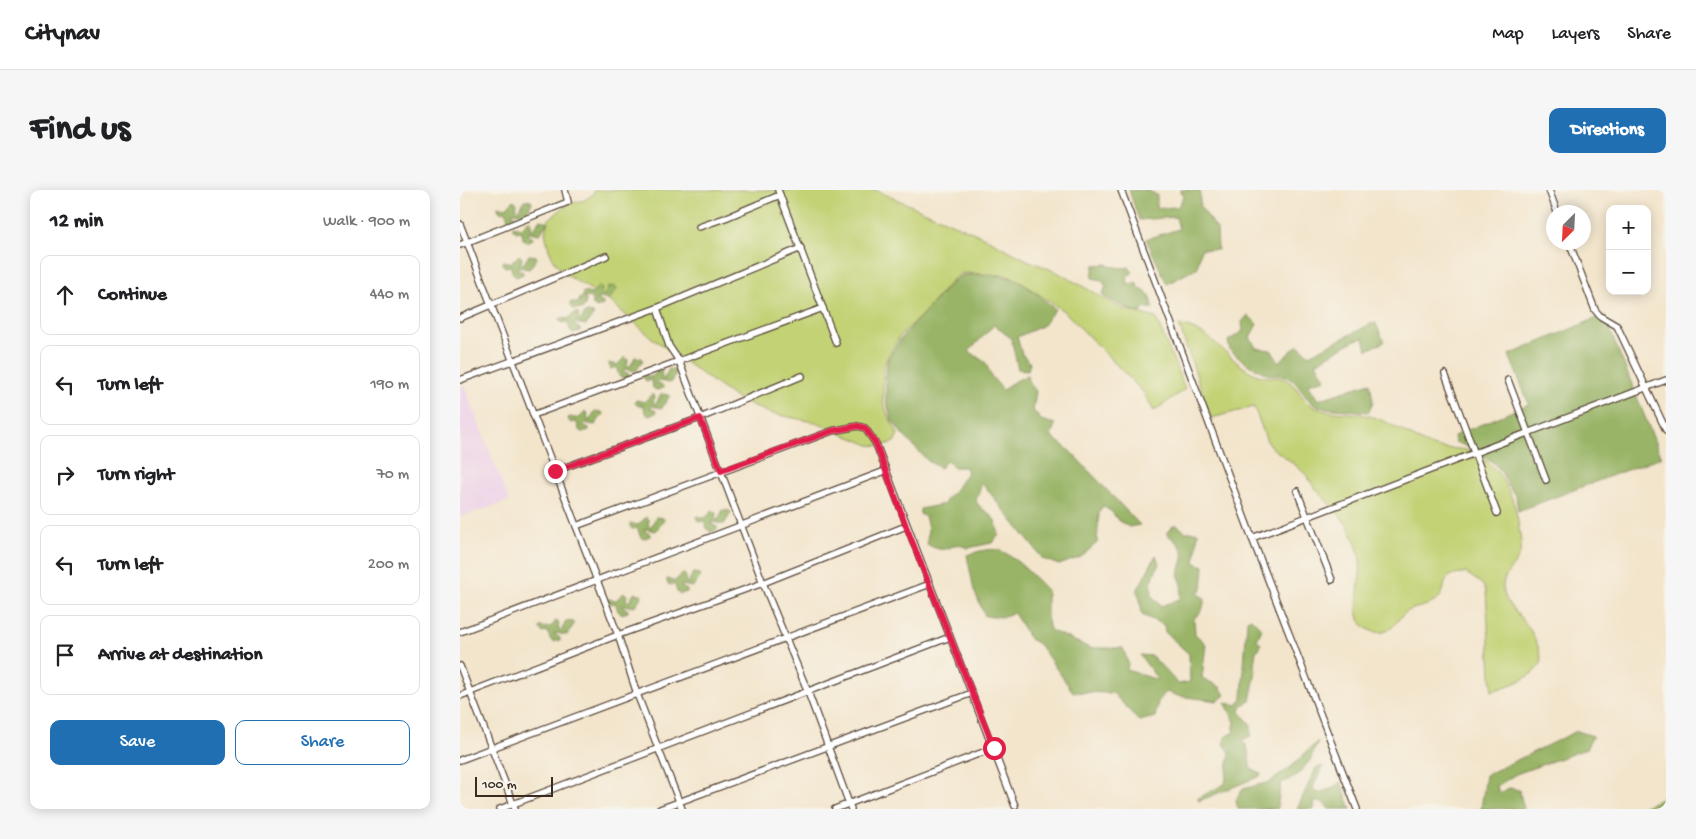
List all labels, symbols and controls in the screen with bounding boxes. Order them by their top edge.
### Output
text: Citynav [25,20,100,49]
text: Map [1492,24,1524,45]
text: Layers [1552,24,1599,45]
text: Share [1627,24,1671,45]
button: Directions [1549,108,1666,153]
text: Find us [30,110,130,151]
north arrow [1546,205,1591,250]
map controls [1606,205,1651,295]
button: + [1606,205,1651,250]
text: 12 min [50,210,103,235]
text: Walk · 900 m [323,213,410,232]
button: − [1606,250,1651,295]
icon: ahead [51,281,79,309]
text: Continue [98,284,167,307]
text: 440 m [370,286,409,305]
icon: left [51,371,79,399]
text: Turn left [98,374,162,397]
text: 190 m [370,376,409,395]
route end [544,460,567,483]
icon: right [51,461,79,489]
text: Turn right [98,464,174,487]
text: 70 m [376,466,409,485]
icon: left [51,551,79,579]
text: Turn left [98,554,162,577]
text: 200 m [368,556,409,575]
icon: arrive [51,641,79,669]
text: Arrive at destination [98,644,262,667]
button: Save [50,720,225,765]
button: Share [235,720,410,765]
route start [983,737,1006,760]
scale bar [475,774,552,797]
text: 100 m [482,777,517,794]

